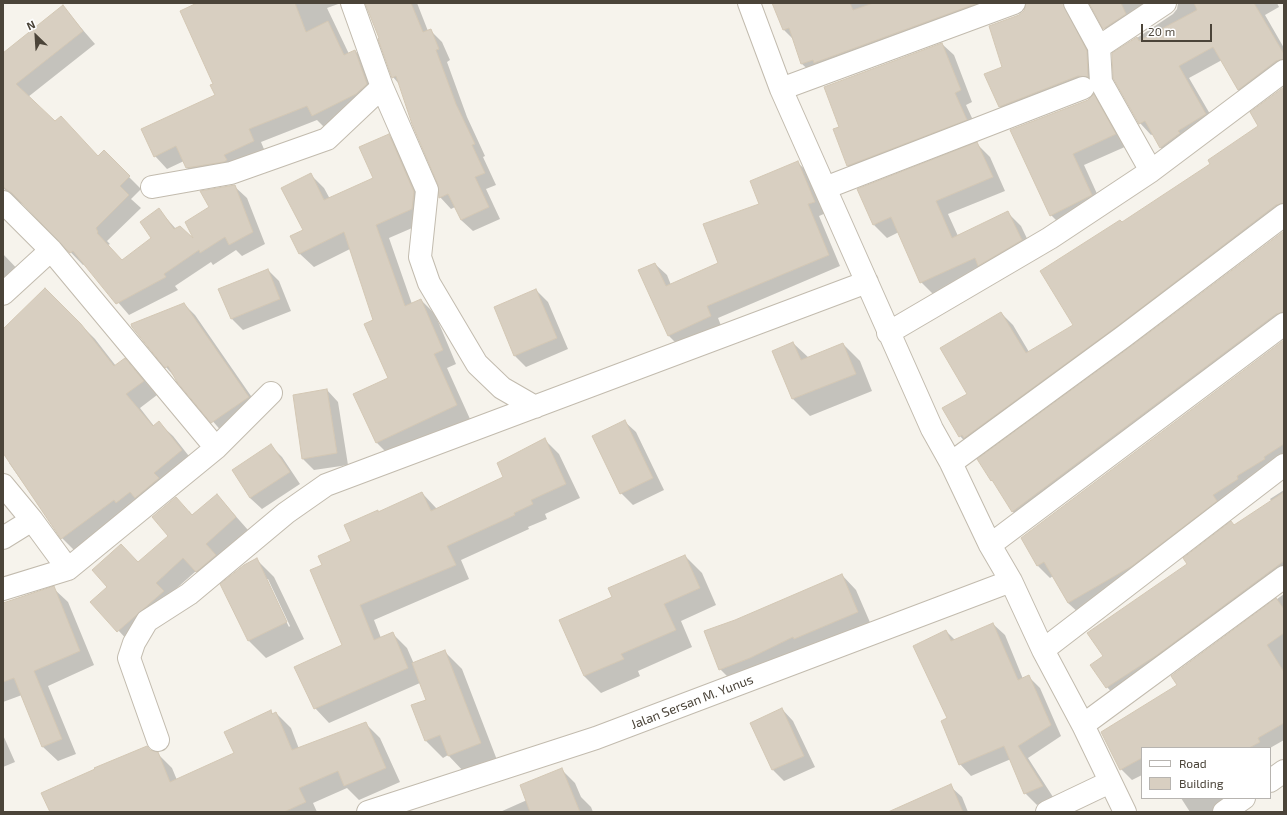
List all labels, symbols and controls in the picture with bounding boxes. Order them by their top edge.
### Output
north arrow [16,16,56,56]
scale bar [1143,16,1214,42]
text: N [24,17,37,32]
text: 20 m [1148,24,1175,38]
street label: Jalan Sersan M. Yunus [629,671,755,733]
legend [1141,747,1271,799]
text: Road [1179,756,1207,770]
text: Building [1179,776,1223,790]

